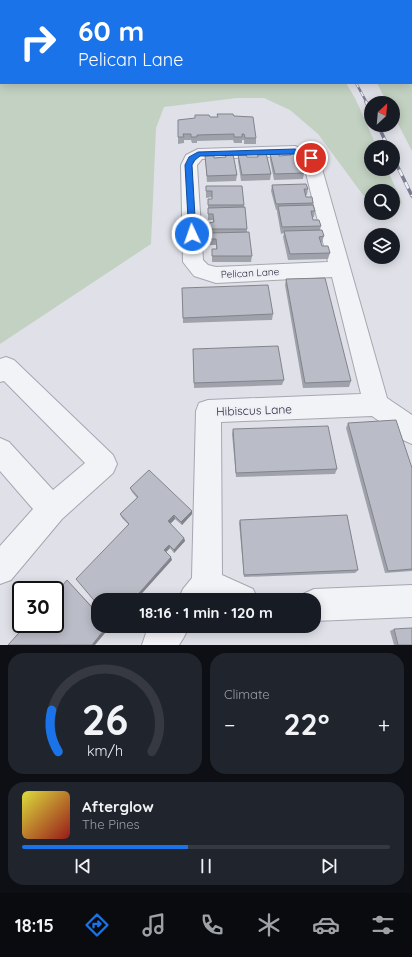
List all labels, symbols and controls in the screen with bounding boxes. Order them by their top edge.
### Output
text: 60 m [78,13,144,48]
icon: right [12,16,64,68]
text: Pelican Lane [78,48,183,71]
north arrow [364,96,400,132]
map controls [364,96,400,264]
button: sound [364,140,400,176]
pin [294,141,328,175]
icon: arrive [300,147,322,169]
button: search [364,184,400,220]
position arrow [171,213,213,255]
button: layers [364,228,400,264]
street label: Pelican Lane [220,265,280,281]
street label: Hibiscus Lane [216,401,292,419]
speed limit sign: 30 [12,581,64,633]
text: 18:16 · 1 min · 120 m [139,603,273,622]
text: Climate [224,686,270,702]
text: 26 [82,692,128,744]
text: 22° [284,705,329,743]
text: − [224,711,235,739]
text: + [378,711,390,739]
text: km/h [87,741,123,759]
text: Afterglow [82,797,154,816]
text: The Pines [82,816,140,832]
icon: previous [72,855,94,877]
icon: pause [195,855,217,877]
icon: next [318,855,340,877]
icon: directions [83,911,111,939]
icon: music [140,911,168,939]
icon: phone [198,911,226,939]
icon: climate [255,911,283,939]
icon: car [312,911,340,939]
icon: filters [369,911,397,939]
text: 18:15 [15,914,54,937]

